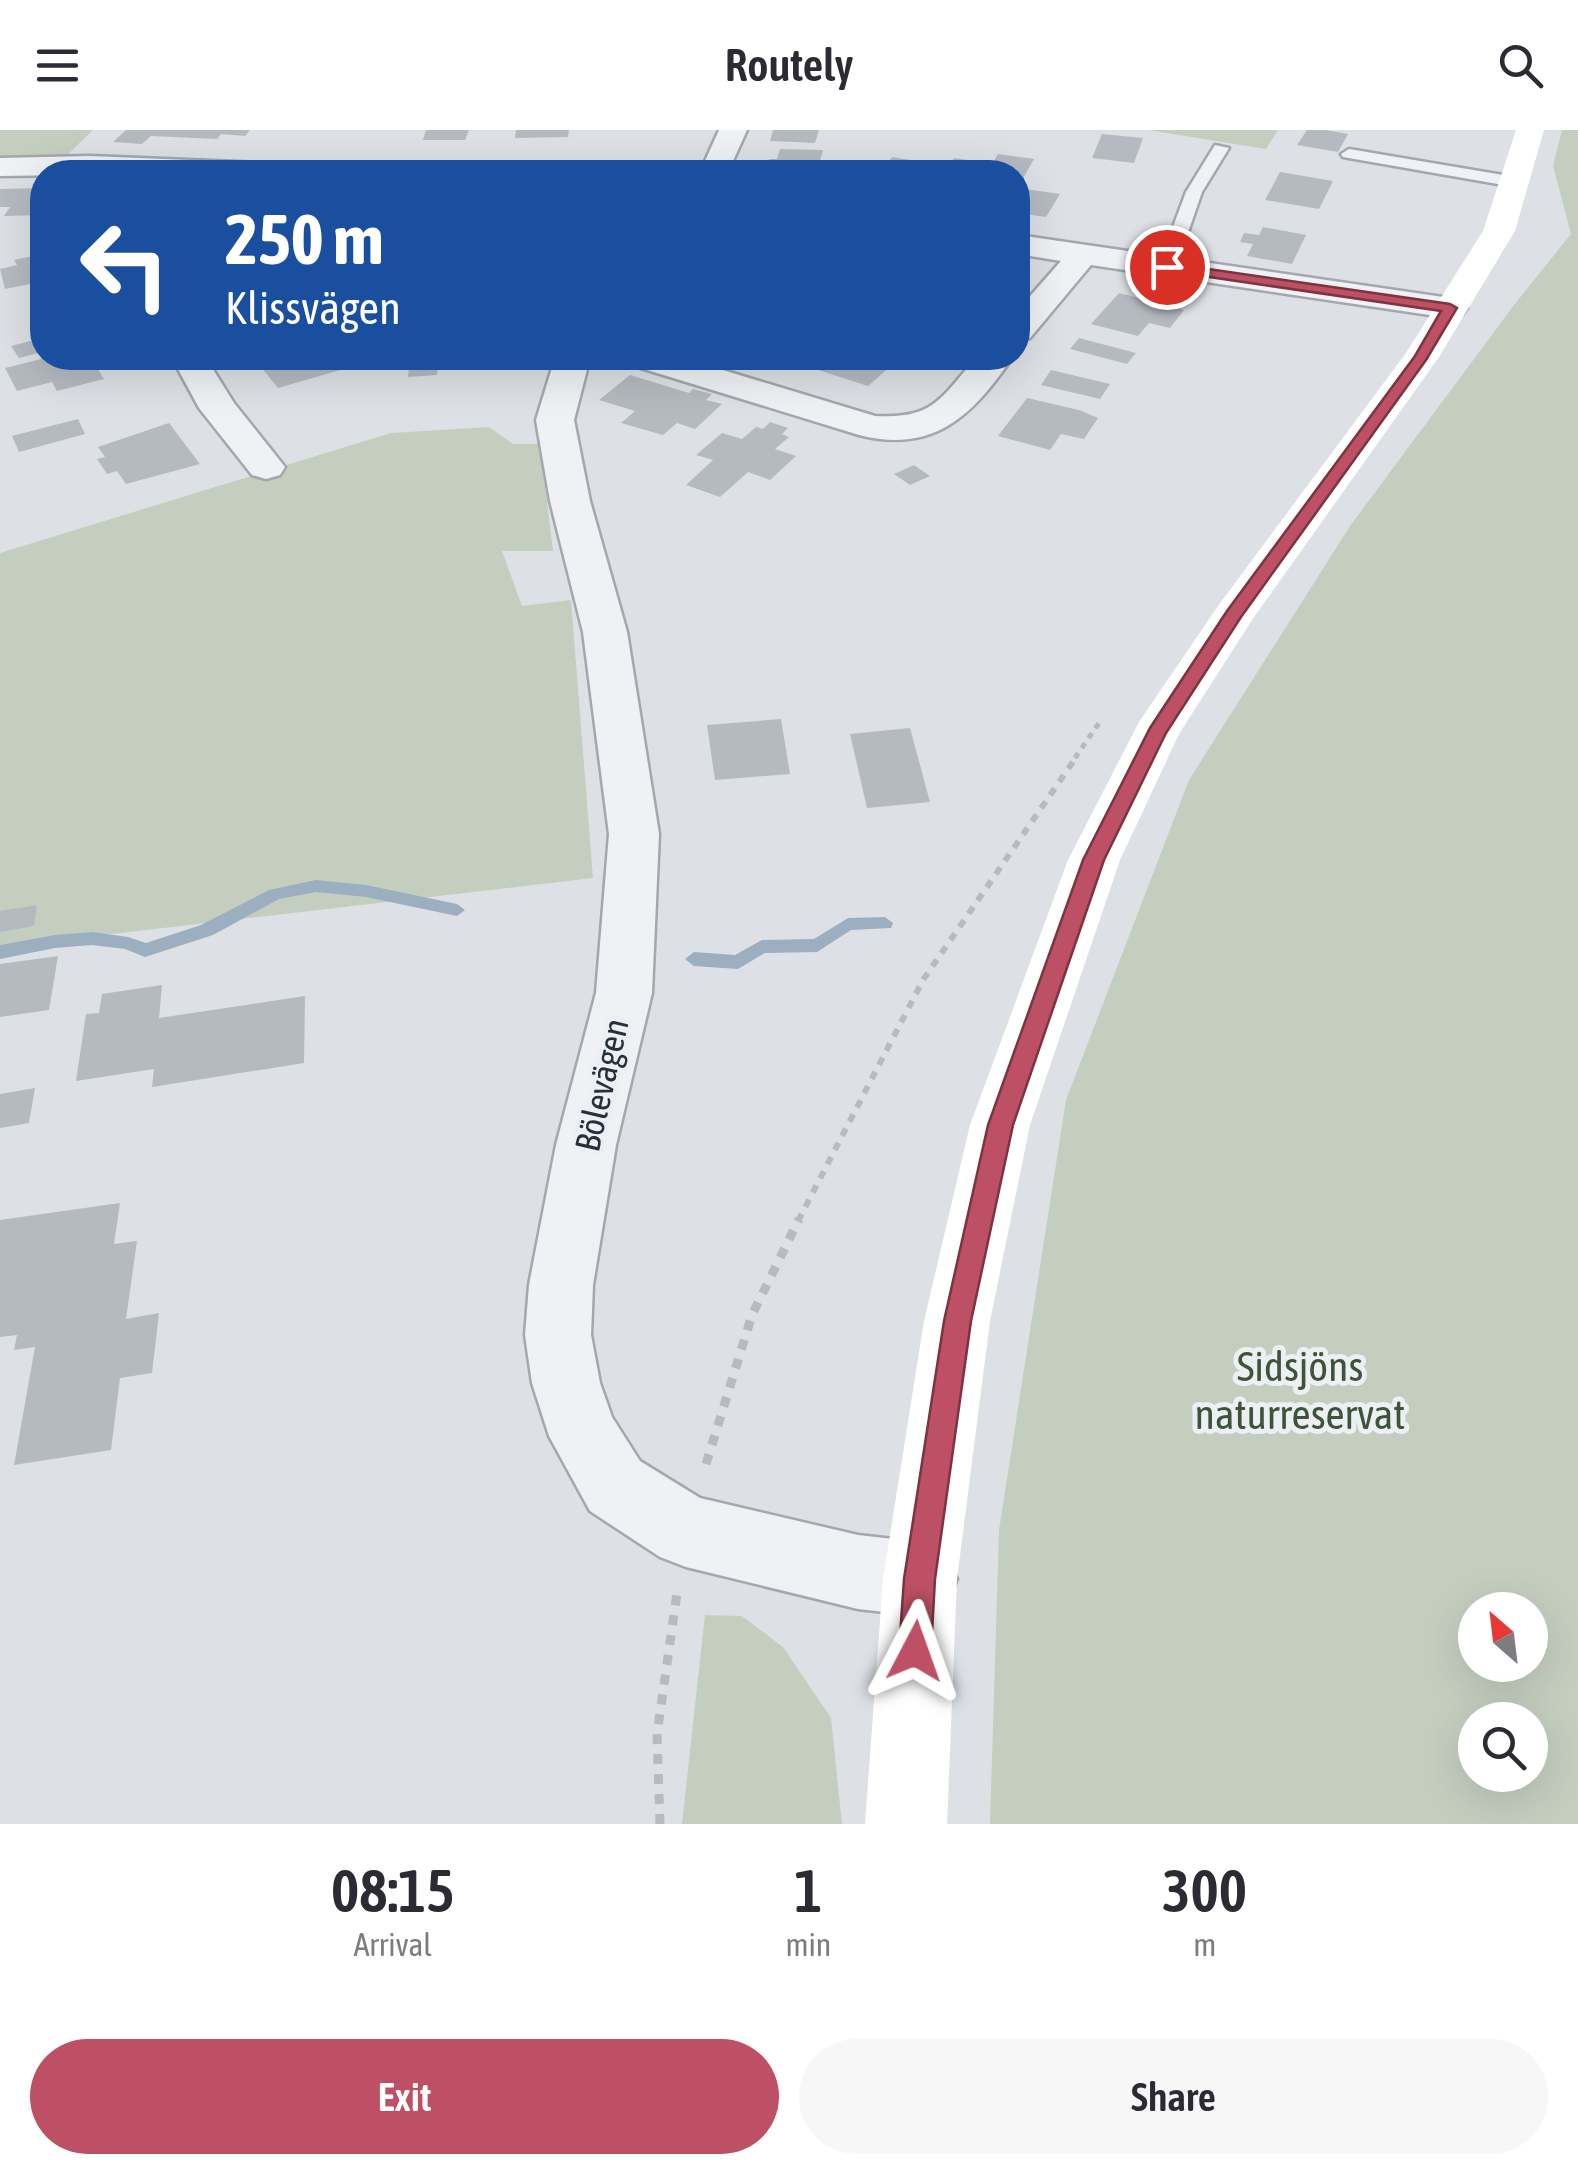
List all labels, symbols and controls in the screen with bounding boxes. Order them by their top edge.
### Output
icon: menu [30,38,85,93]
icon: search [1493,38,1548,93]
text: Routely [725,39,853,91]
text: 250 m [225,199,384,279]
icon: left [60,200,190,330]
pin [1125,225,1210,310]
icon: arrive [1140,240,1195,295]
text: Klissvägen [225,282,401,334]
street label: Bölevägen [566,1014,636,1155]
park label: Sidsjöns naturreservat [1195,1342,1405,1438]
north arrow [1458,1592,1548,1682]
map controls [1458,1592,1548,1792]
position arrow [863,1599,967,1703]
button: search [1458,1702,1548,1792]
text: 08:15 [331,1856,454,1925]
text: 1 [794,1856,823,1925]
text: 300 [1162,1856,1247,1925]
text: Arrival [354,1926,432,1963]
text: min [785,1926,831,1963]
text: m [1193,1926,1216,1963]
button: Exit [30,2039,779,2154]
button: Share [799,2039,1548,2154]

